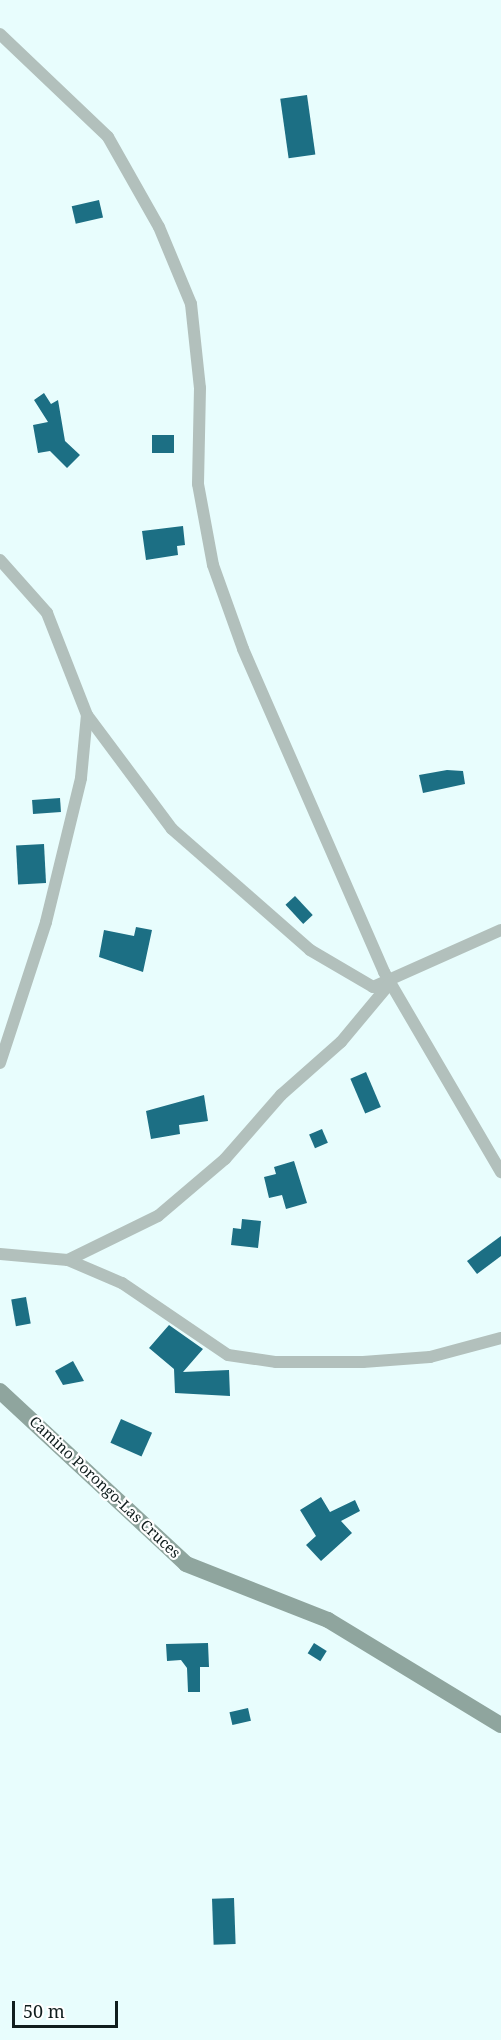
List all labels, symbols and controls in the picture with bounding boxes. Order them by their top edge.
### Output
street label: Camino Porongo-Las Cruces [26,1412,184,1562]
scale bar [15,1989,122,2027]
text: 50 m [23,1999,65,2023]

